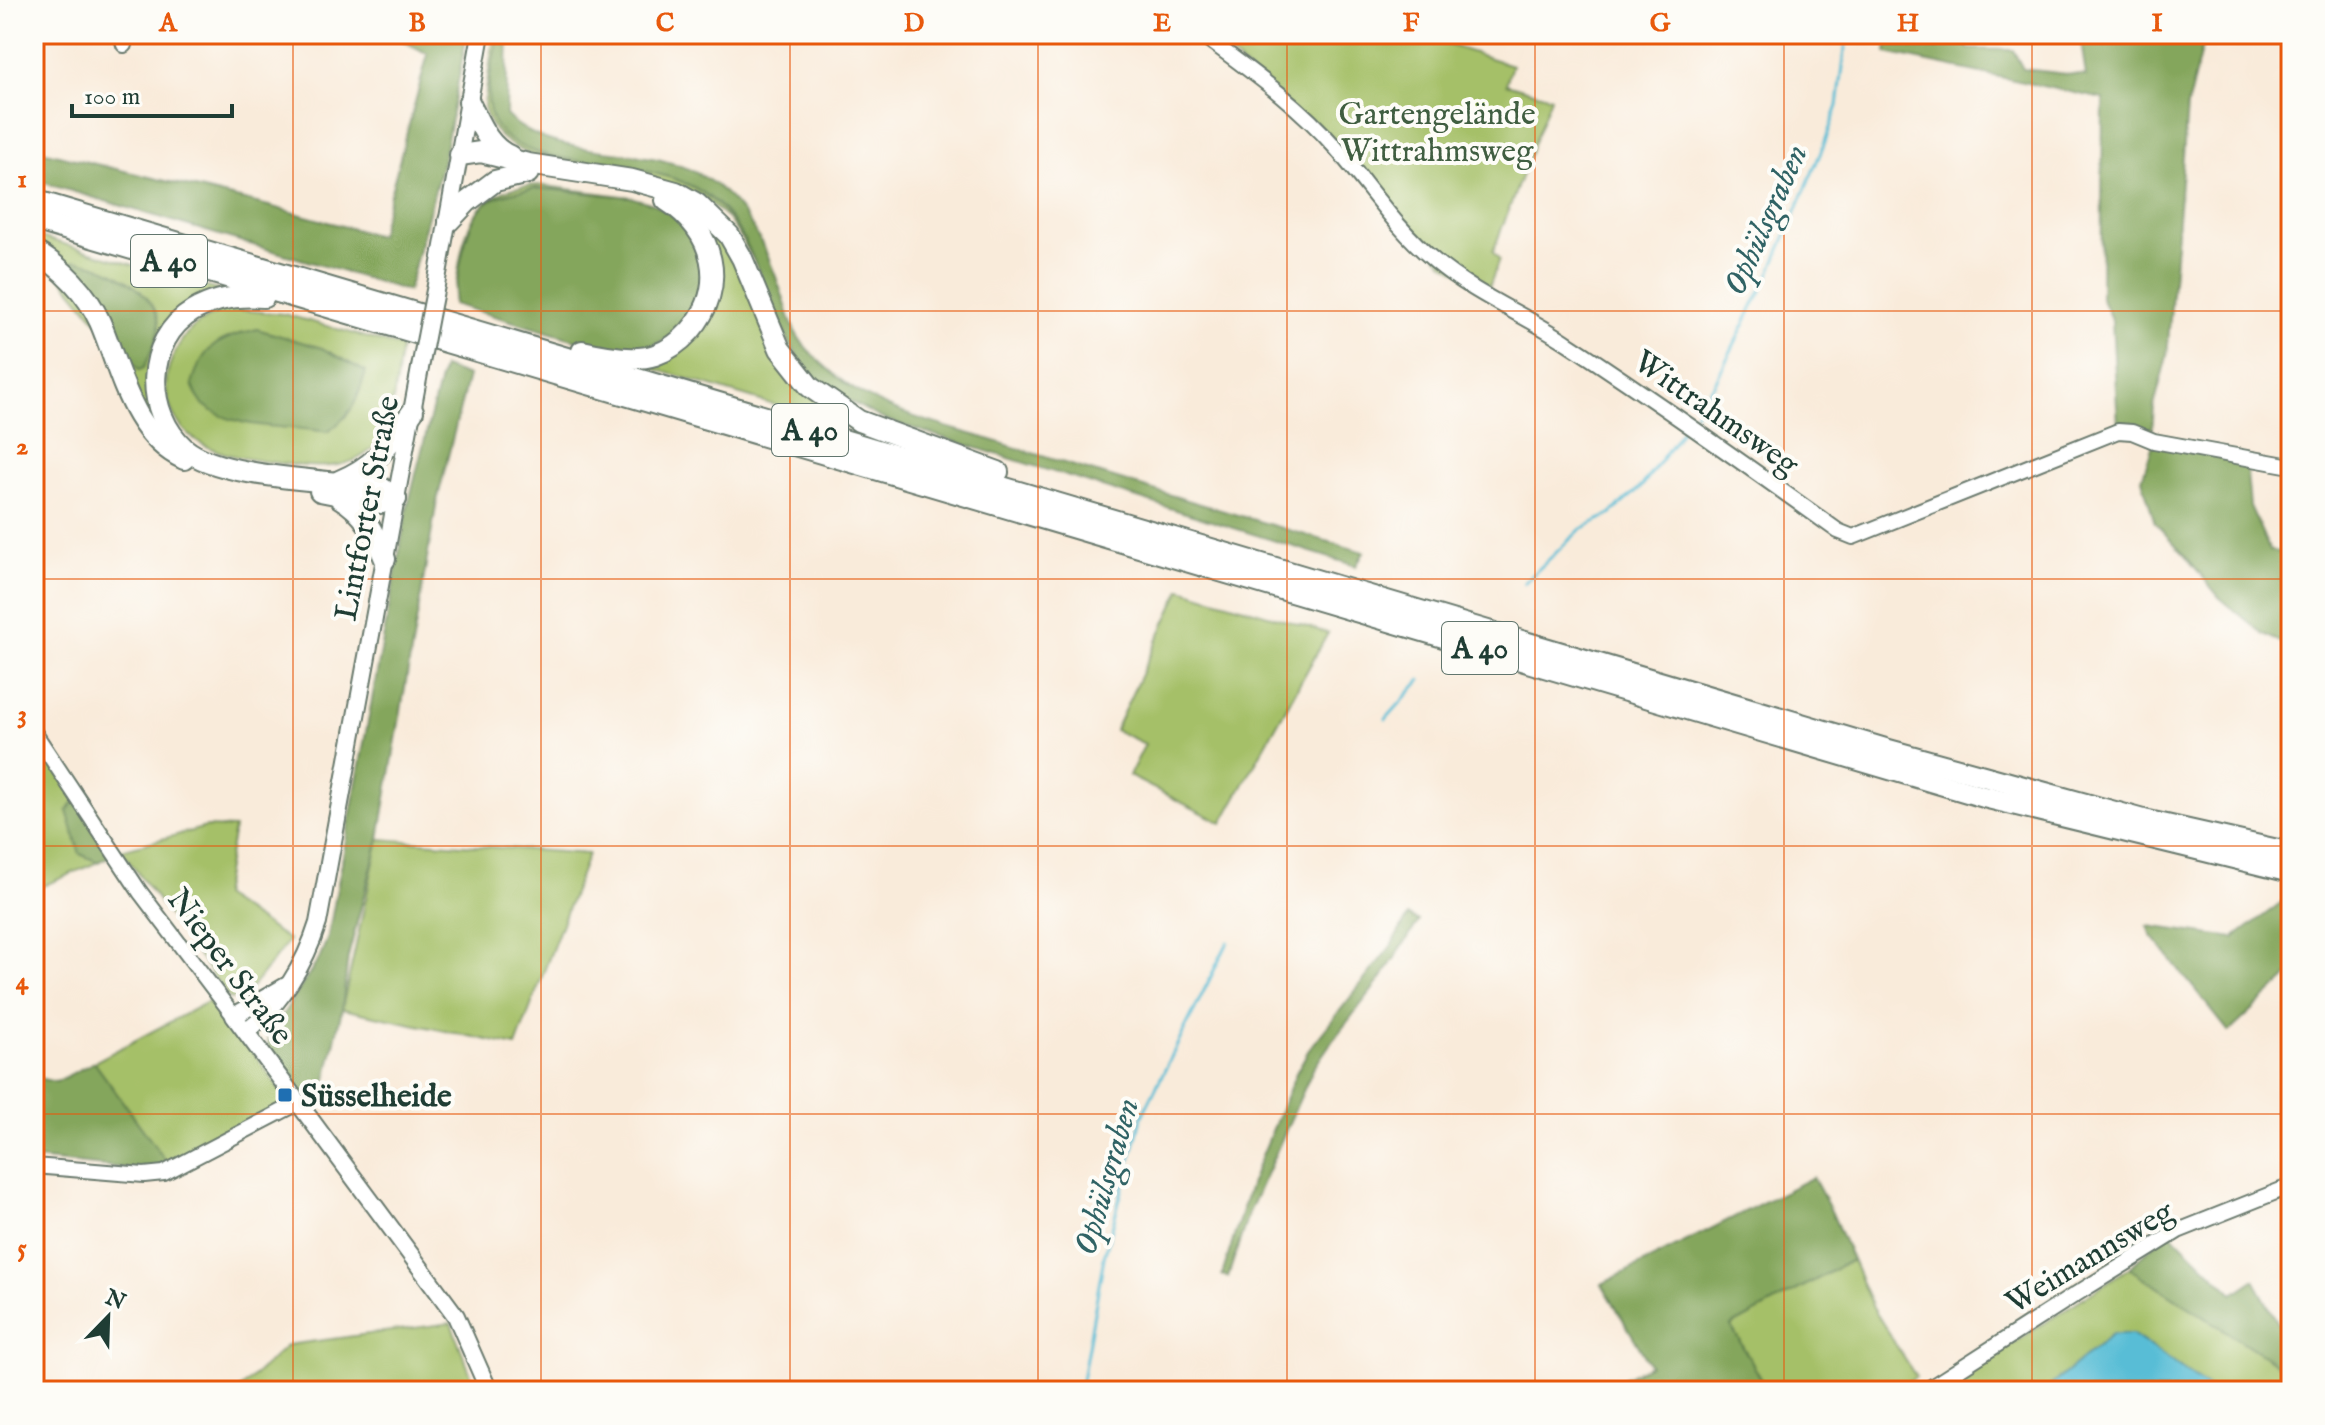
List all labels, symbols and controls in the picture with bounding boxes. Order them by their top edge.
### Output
text: A [158,7,178,40]
text: B [408,7,426,40]
text: C [656,7,675,40]
text: D [904,7,925,40]
text: E [1153,7,1171,40]
text: F [1403,7,1420,40]
text: G [1650,7,1671,40]
text: H [1897,7,1919,40]
text: I [2151,7,2163,40]
scale bar [72,68,232,118]
text: 100 m [84,82,140,113]
park label: Gartengelände Wittrahmsweg [1338,95,1536,173]
water label: Ophülsgraben [1714,138,1819,302]
text: 1 [17,163,27,196]
road number: A 40 [131,235,207,287]
street label: Wittrahmsweg [1625,342,1807,486]
street label: Lintforter Straße [327,393,410,624]
road number: A 40 [772,404,848,456]
text: 2 [16,430,28,463]
road number: A 40 [1442,622,1518,674]
text: 3 [17,698,27,731]
street label: Nieper Straße [157,881,301,1054]
text: 4 [16,965,30,998]
place label: Süsselheide [301,1077,452,1118]
marker: Süsselheide [276,1086,294,1104]
water label: Ophülsgraben [1065,1093,1150,1260]
street label: Weimannsweg [1999,1192,2182,1324]
text: 5 [17,1232,27,1265]
north arrow [68,1277,148,1357]
text: N [100,1283,129,1317]

